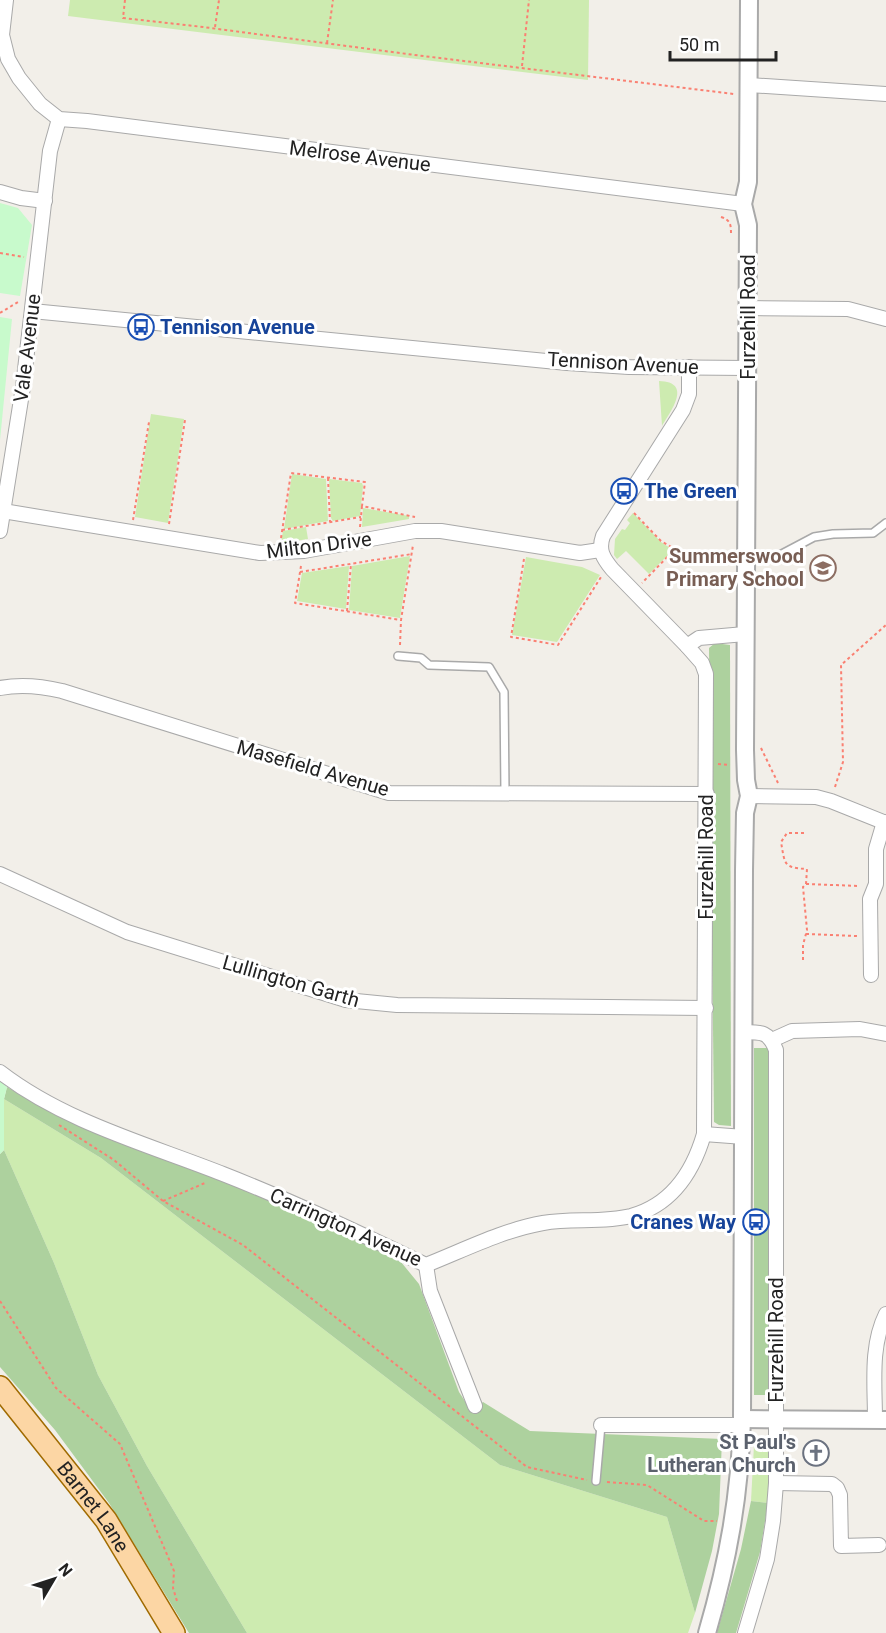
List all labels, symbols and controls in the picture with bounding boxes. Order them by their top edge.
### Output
scale bar [670,24,776,62]
text: 50 m [679,34,719,55]
street label: Melrose Avenue [288,135,432,177]
street label: Furzehill Road [736,254,760,380]
street label: Vale Avenue [8,292,46,404]
bus stop icon: Tennison Avenue [126,312,156,342]
place label: Tennison Avenue [160,315,315,339]
street label: Tennison Avenue [547,347,699,379]
bus stop icon: The Green [609,476,639,506]
place label: The Green [644,479,737,503]
street label: Milton Drive [265,527,373,563]
place label: Summerswood Primary School [666,544,804,591]
school or university icon: Summerswood Primary School [808,553,838,583]
street label: Masefield Avenue [234,735,392,801]
street label: Furzehill Road [694,794,718,920]
street label: Lullington Garth [220,950,362,1012]
street label: Carrington Avenue [266,1183,426,1271]
bus stop icon: Cranes Way [741,1207,771,1237]
place label: Cranes Way [630,1210,737,1234]
street label: Furzehill Road [764,1277,788,1403]
place label: St Paul's Lutheran Church [647,1430,796,1477]
church icon: St Paul's Lutheran Church [801,1438,831,1468]
street label: Barnet Lane [52,1457,134,1556]
north arrow [24,1549,84,1609]
text: N [54,1560,76,1580]

